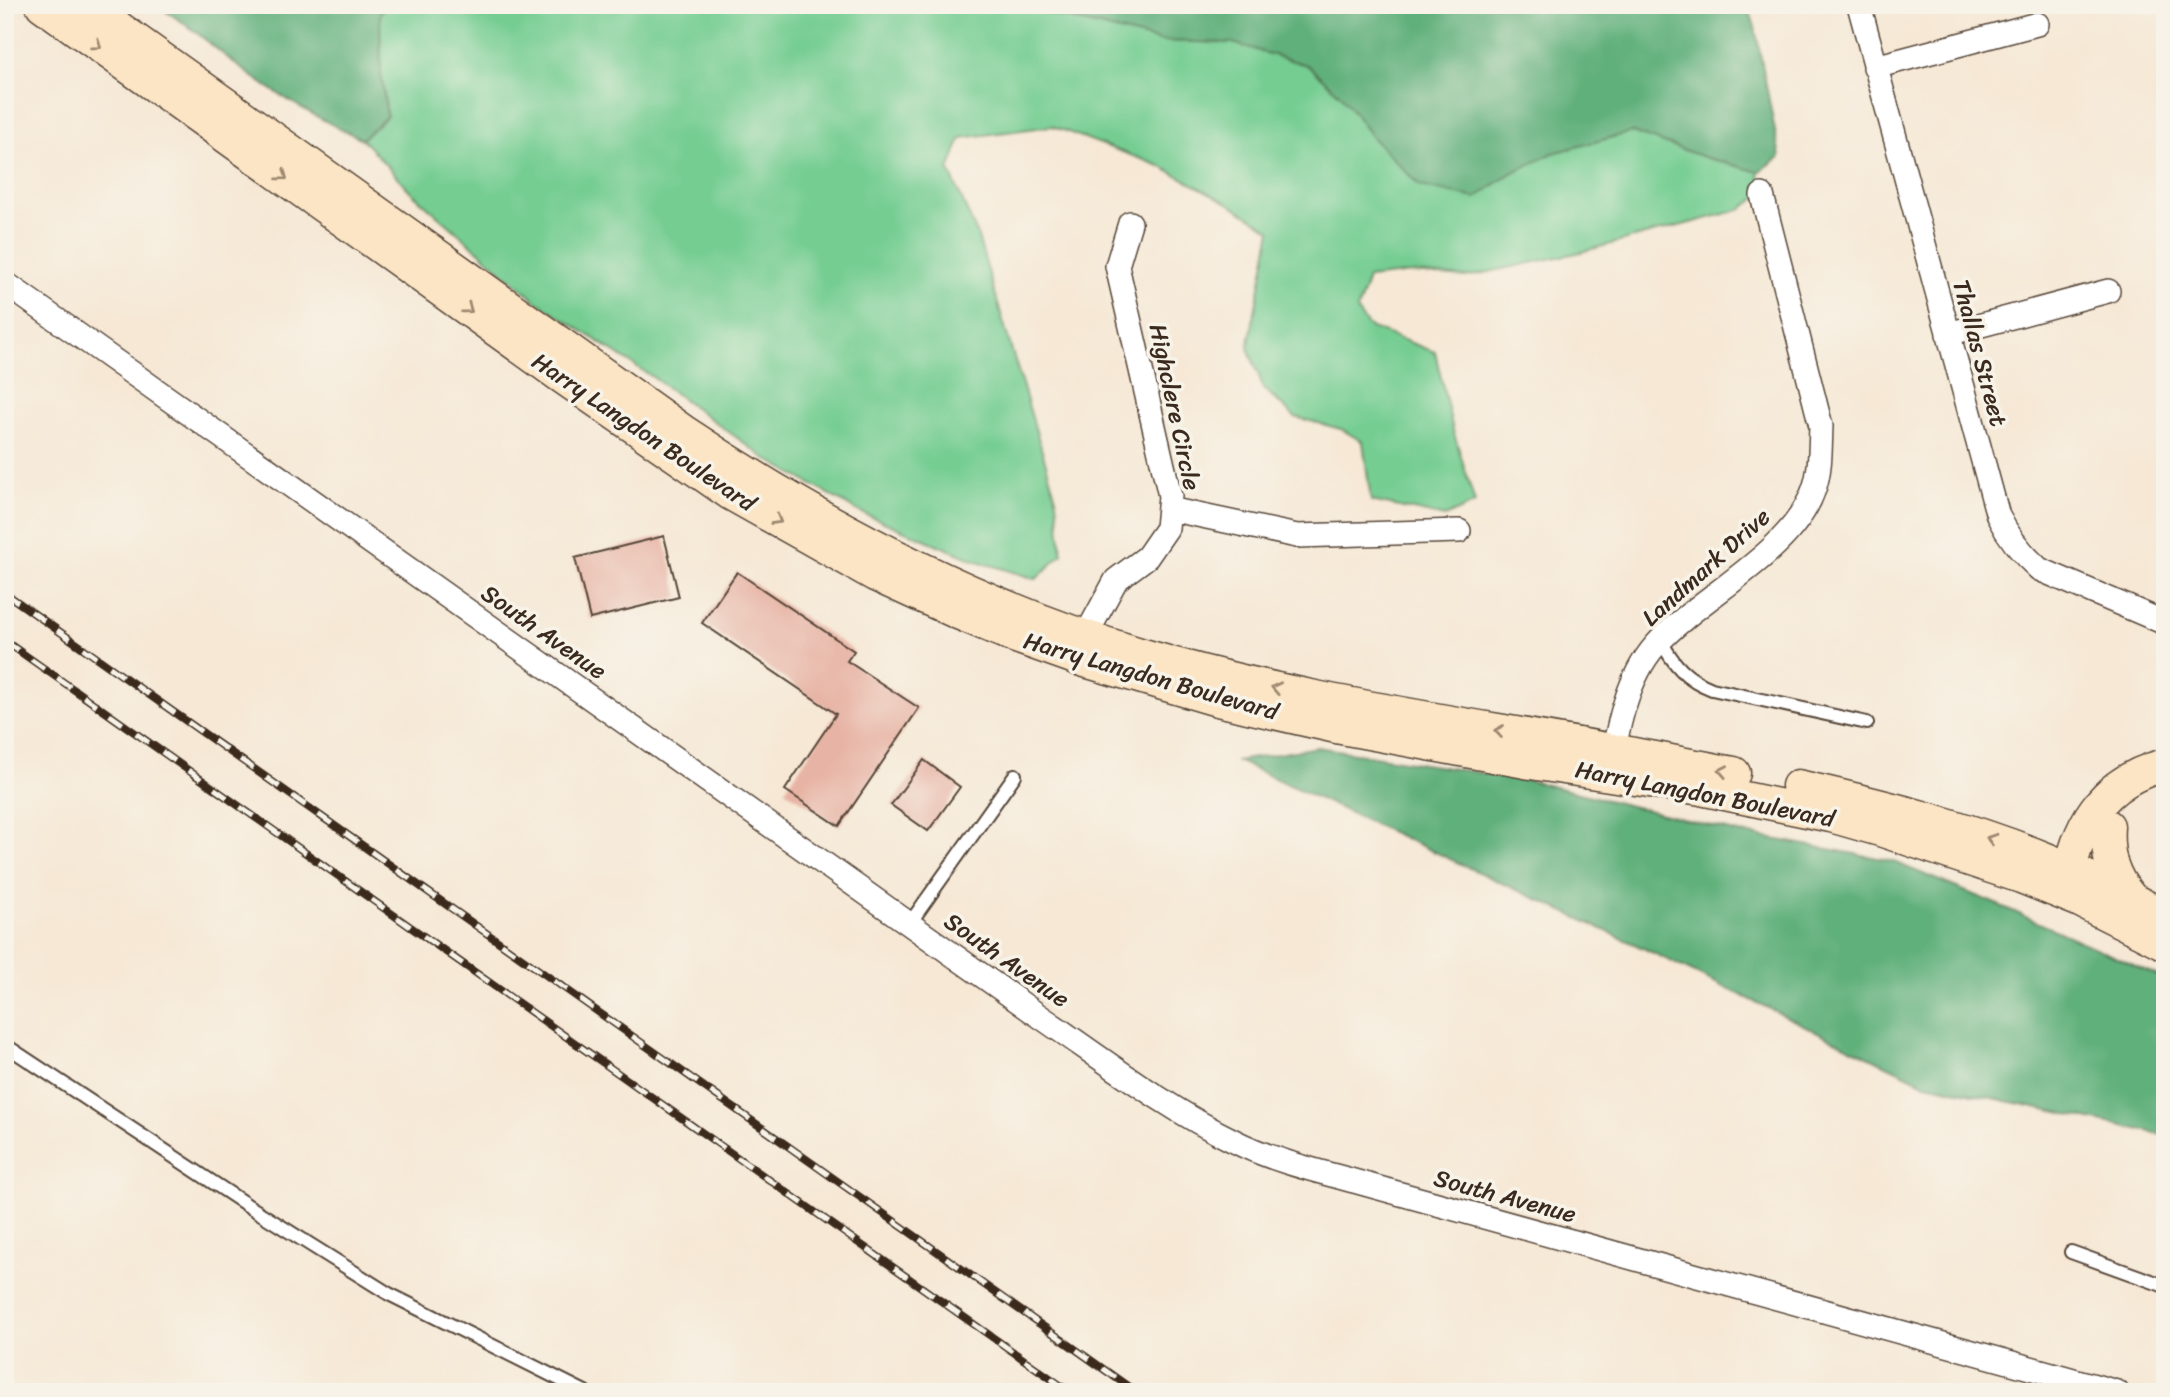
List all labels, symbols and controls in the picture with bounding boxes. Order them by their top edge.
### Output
one-way arrow [89,37,102,49]
one-way arrow [275,168,288,180]
street label: Thallas Street [1940,275,2020,431]
one-way arrow [460,301,473,313]
street label: Highclere Circle [1137,320,1213,494]
street label: Harry Langdon Boulevard [523,341,766,524]
street label: Landmark Drive [1632,497,1780,637]
one-way arrow [769,512,782,525]
street label: South Avenue [472,573,616,691]
street label: Harry Langdon Boulevard [1019,620,1285,733]
one-way arrow [1270,681,1282,696]
one-way arrow [1493,724,1505,739]
street label: Harry Langdon Boulevard [1572,748,1840,840]
one-way arrow [1717,765,1729,780]
one-way arrow [1985,833,1997,848]
street label: South Avenue [935,901,1079,1019]
street label: South Avenue [1429,1157,1581,1235]

